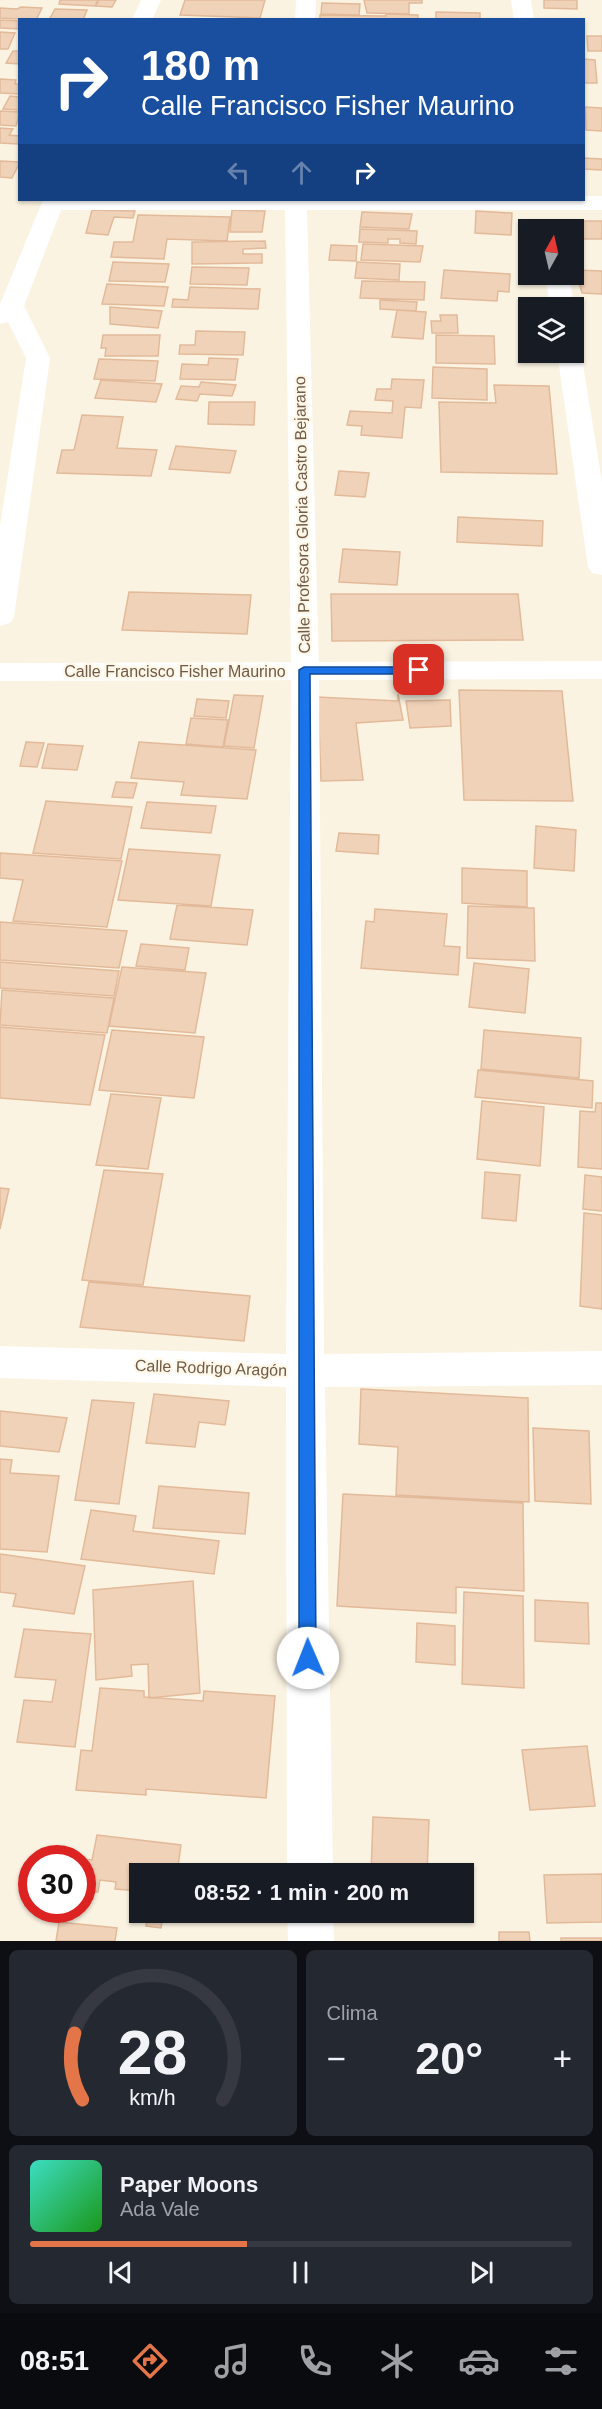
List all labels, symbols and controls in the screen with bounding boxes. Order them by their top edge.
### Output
icon: right [42,42,120,120]
text: 180 m [141,42,260,89]
text: Calle Francisco Fisher Maurino [141,91,515,121]
icon: left [222,156,255,189]
icon: ahead [285,156,318,189]
icon: right [348,156,381,189]
north arrow [518,219,584,285]
map controls [518,219,584,363]
button: layers [518,297,584,363]
street label: Calle Profesora Gloria Castro Bejarano [291,376,313,654]
pin [393,644,444,695]
icon: arrive [402,653,435,686]
street label: Calle Francisco Fisher Maurino [64,663,286,680]
street label: Calle Rodrigo Aragón [135,1357,287,1379]
position arrow [276,1626,340,1690]
speed limit sign: 30 [18,1845,96,1923]
text: 08:52 · 1 min · 200 m [194,1880,409,1905]
text: Clima [327,2002,378,2024]
text: 28 [118,2018,187,2087]
text: 20° [415,2033,483,2084]
text: − [327,2040,346,2077]
text: + [553,2040,572,2077]
text: km/h [130,2086,176,2110]
text: Paper Moons [120,2172,258,2197]
text: Ada Vale [120,2198,200,2220]
icon: previous [104,2256,137,2289]
icon: pause [284,2256,317,2289]
icon: next [465,2256,498,2289]
icon: directions [129,2340,171,2382]
icon: music [211,2340,253,2382]
icon: phone [294,2340,336,2382]
icon: climate [376,2340,418,2382]
icon: car [458,2340,500,2382]
icon: filters [540,2340,582,2382]
text: 08:51 [20,2346,89,2376]

